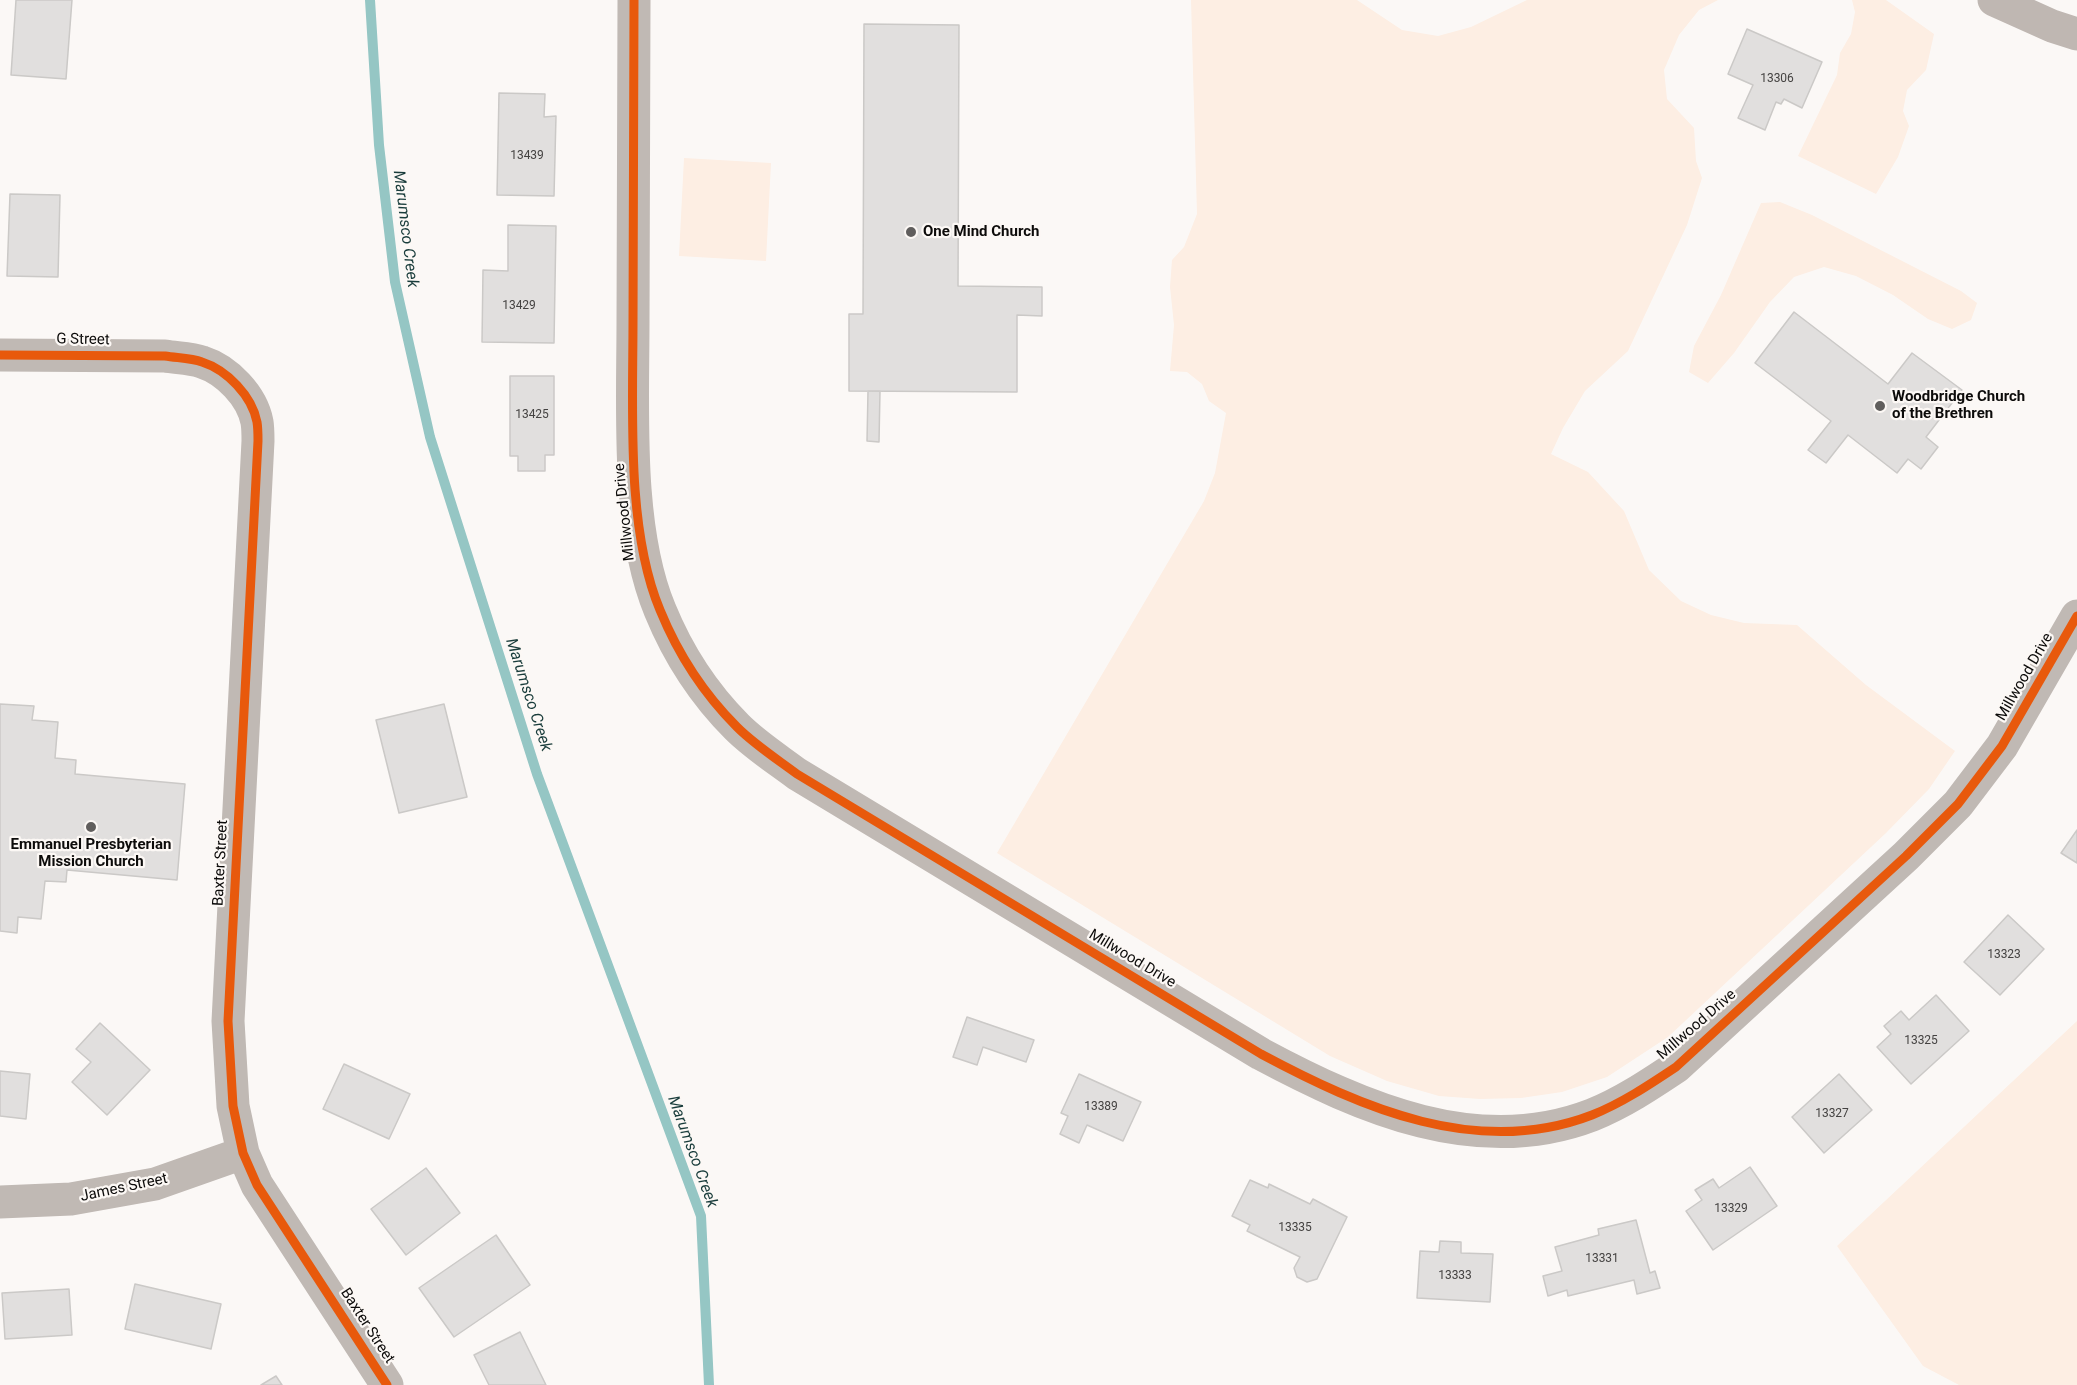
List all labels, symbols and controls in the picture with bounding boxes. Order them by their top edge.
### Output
house number: 13306 [1760,72,1794,86]
house number: 13439 [510,149,544,163]
water label: Marumsco Creek [388,169,422,289]
place label: One Mind Church [923,223,1039,241]
marker: One Mind Church [904,225,918,239]
house number: 13429 [502,299,536,313]
street label: G Street [56,331,110,349]
place label: Woodbridge Church of the Brethren [1892,388,2025,423]
marker: Woodbridge Church of the Brethren [1873,399,1887,413]
house number: 13425 [515,408,549,422]
street label: Millwood Drive [611,462,639,562]
street label: Millwood Drive [1993,630,2057,724]
water label: Marumsco Creek [501,636,555,754]
street label: Baxter Street [210,819,232,907]
marker: Emmanuel Presbyterian Mission Church [84,820,98,834]
place label: Emmanuel Presbyterian Mission Church [11,836,171,871]
street label: Millwood Drive [1085,926,1179,992]
house number: 13323 [1987,948,2021,962]
street label: Millwood Drive [1654,986,1740,1064]
house number: 13325 [1904,1034,1938,1048]
water label: Marumsco Creek [663,1093,721,1211]
house number: 13389 [1084,1100,1118,1114]
house number: 13327 [1815,1107,1849,1121]
street label: James Street [79,1170,169,1206]
house number: 13329 [1714,1202,1748,1216]
house number: 13335 [1278,1221,1312,1235]
house number: 13331 [1585,1252,1619,1266]
house number: 13333 [1438,1269,1472,1283]
street label: Baxter Street [336,1285,398,1367]

